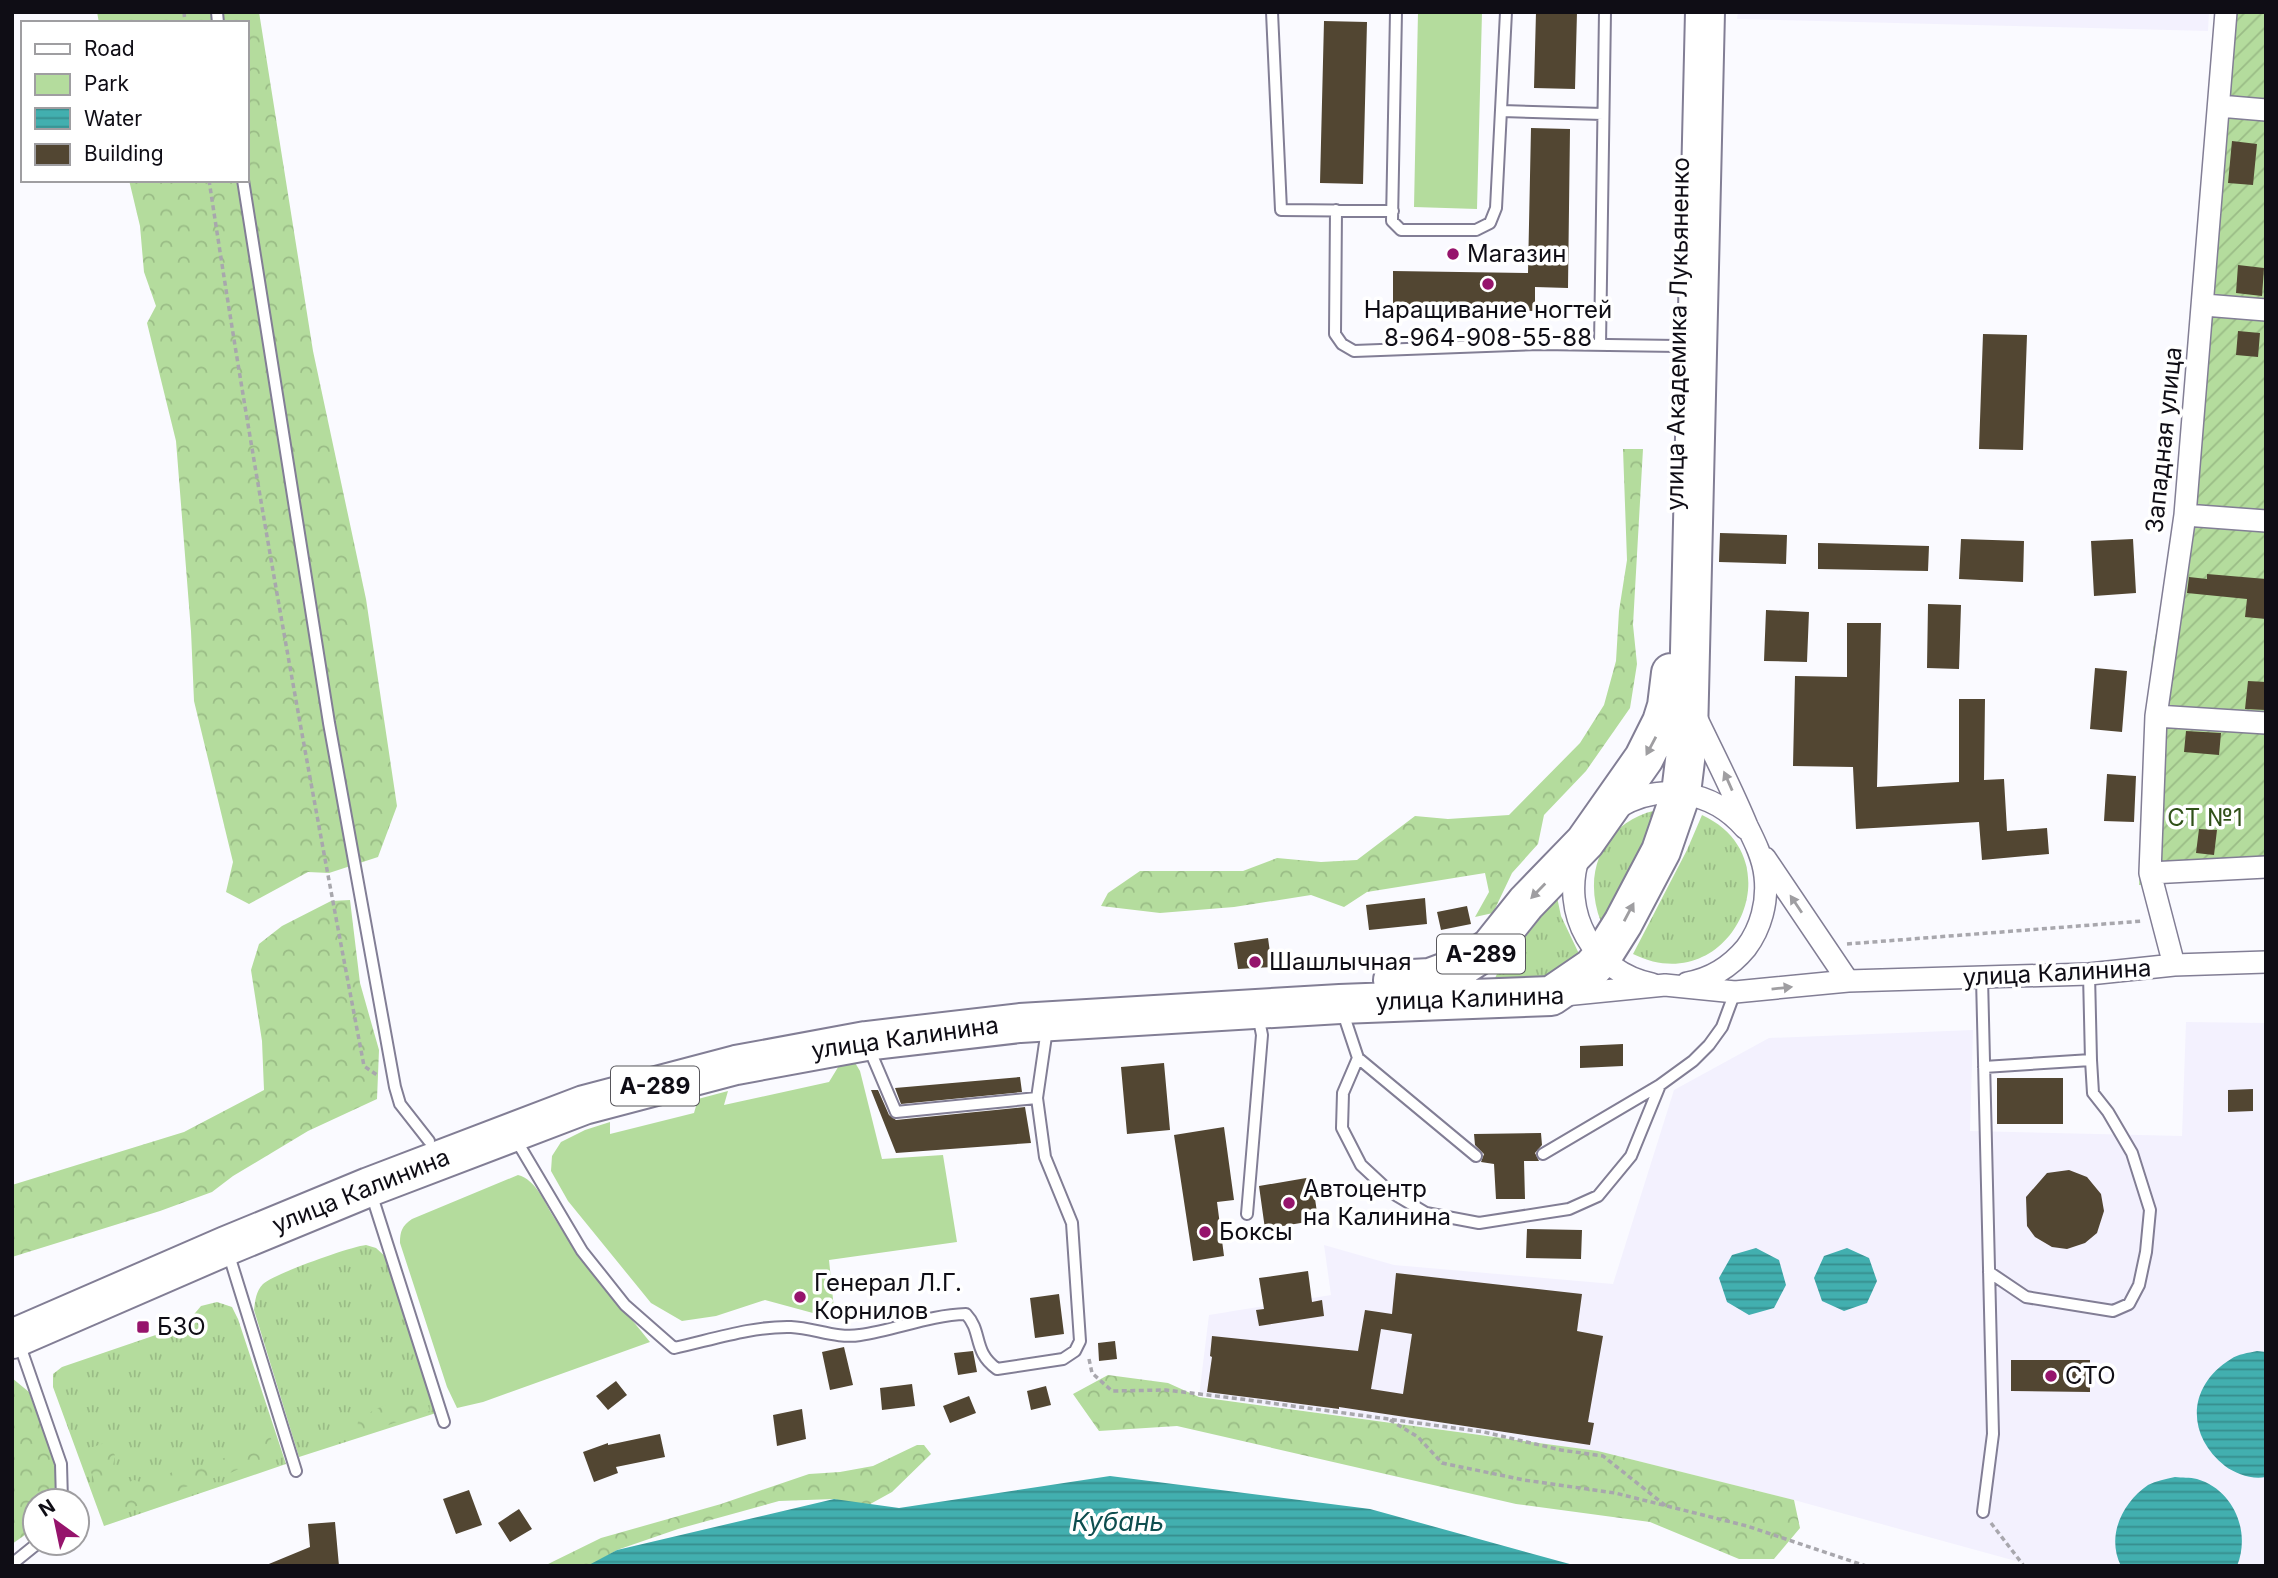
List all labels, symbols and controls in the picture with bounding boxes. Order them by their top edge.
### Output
legend [21,21,248,182]
text: Road [84,36,135,61]
text: Park [84,71,129,96]
text: Water [84,106,142,131]
text: Building [84,141,164,166]
street label: улица Академика Лукьяненко [1660,157,1695,511]
place label: Магазин [1467,239,1566,268]
marker: Магазин [1445,246,1461,262]
marker: Наращивание ногтей 8-964-908-55-88 [1480,276,1496,292]
place label: Наращивание ногтей 8-964-908-55-88 [1364,295,1612,352]
street label: Западная улица [2139,345,2188,534]
one-way arrow [1645,736,1657,755]
one-way arrow [1722,771,1733,792]
park label: СТ №1 [2167,803,2243,832]
one-way arrow [1530,882,1546,899]
one-way arrow [1790,895,1803,914]
one-way arrow [1623,902,1634,922]
road number: А-289 [1437,934,1525,973]
place label: Шашлычная [1269,947,1412,976]
street label: улица Калинина [1962,953,2152,992]
marker: Шашлычная [1247,954,1263,970]
street label: улица Калинина [1375,981,1565,1016]
one-way arrow [1771,982,1793,993]
street label: улица Калинина [810,1010,1000,1065]
road number: А-289 [611,1066,699,1106]
street label: улица Калинина [268,1142,454,1239]
place label: Автоцентр на Калинина [1303,1174,1451,1231]
marker: Автоцентр на Калинина [1281,1195,1297,1211]
place label: Боксы [1219,1217,1293,1246]
marker: Боксы [1197,1224,1213,1240]
place label: Генерал Л.Г. Корнилов [814,1268,962,1325]
marker: Генерал Л.Г. Корнилов [792,1289,808,1305]
place label: БЗО [157,1312,206,1341]
marker: БЗО [135,1319,151,1335]
place label: СТО [2065,1361,2116,1390]
marker: СТО [2043,1368,2059,1384]
north arrow [21,1487,91,1557]
text: N [35,1495,59,1522]
water label: Кубань [1072,1506,1164,1537]

